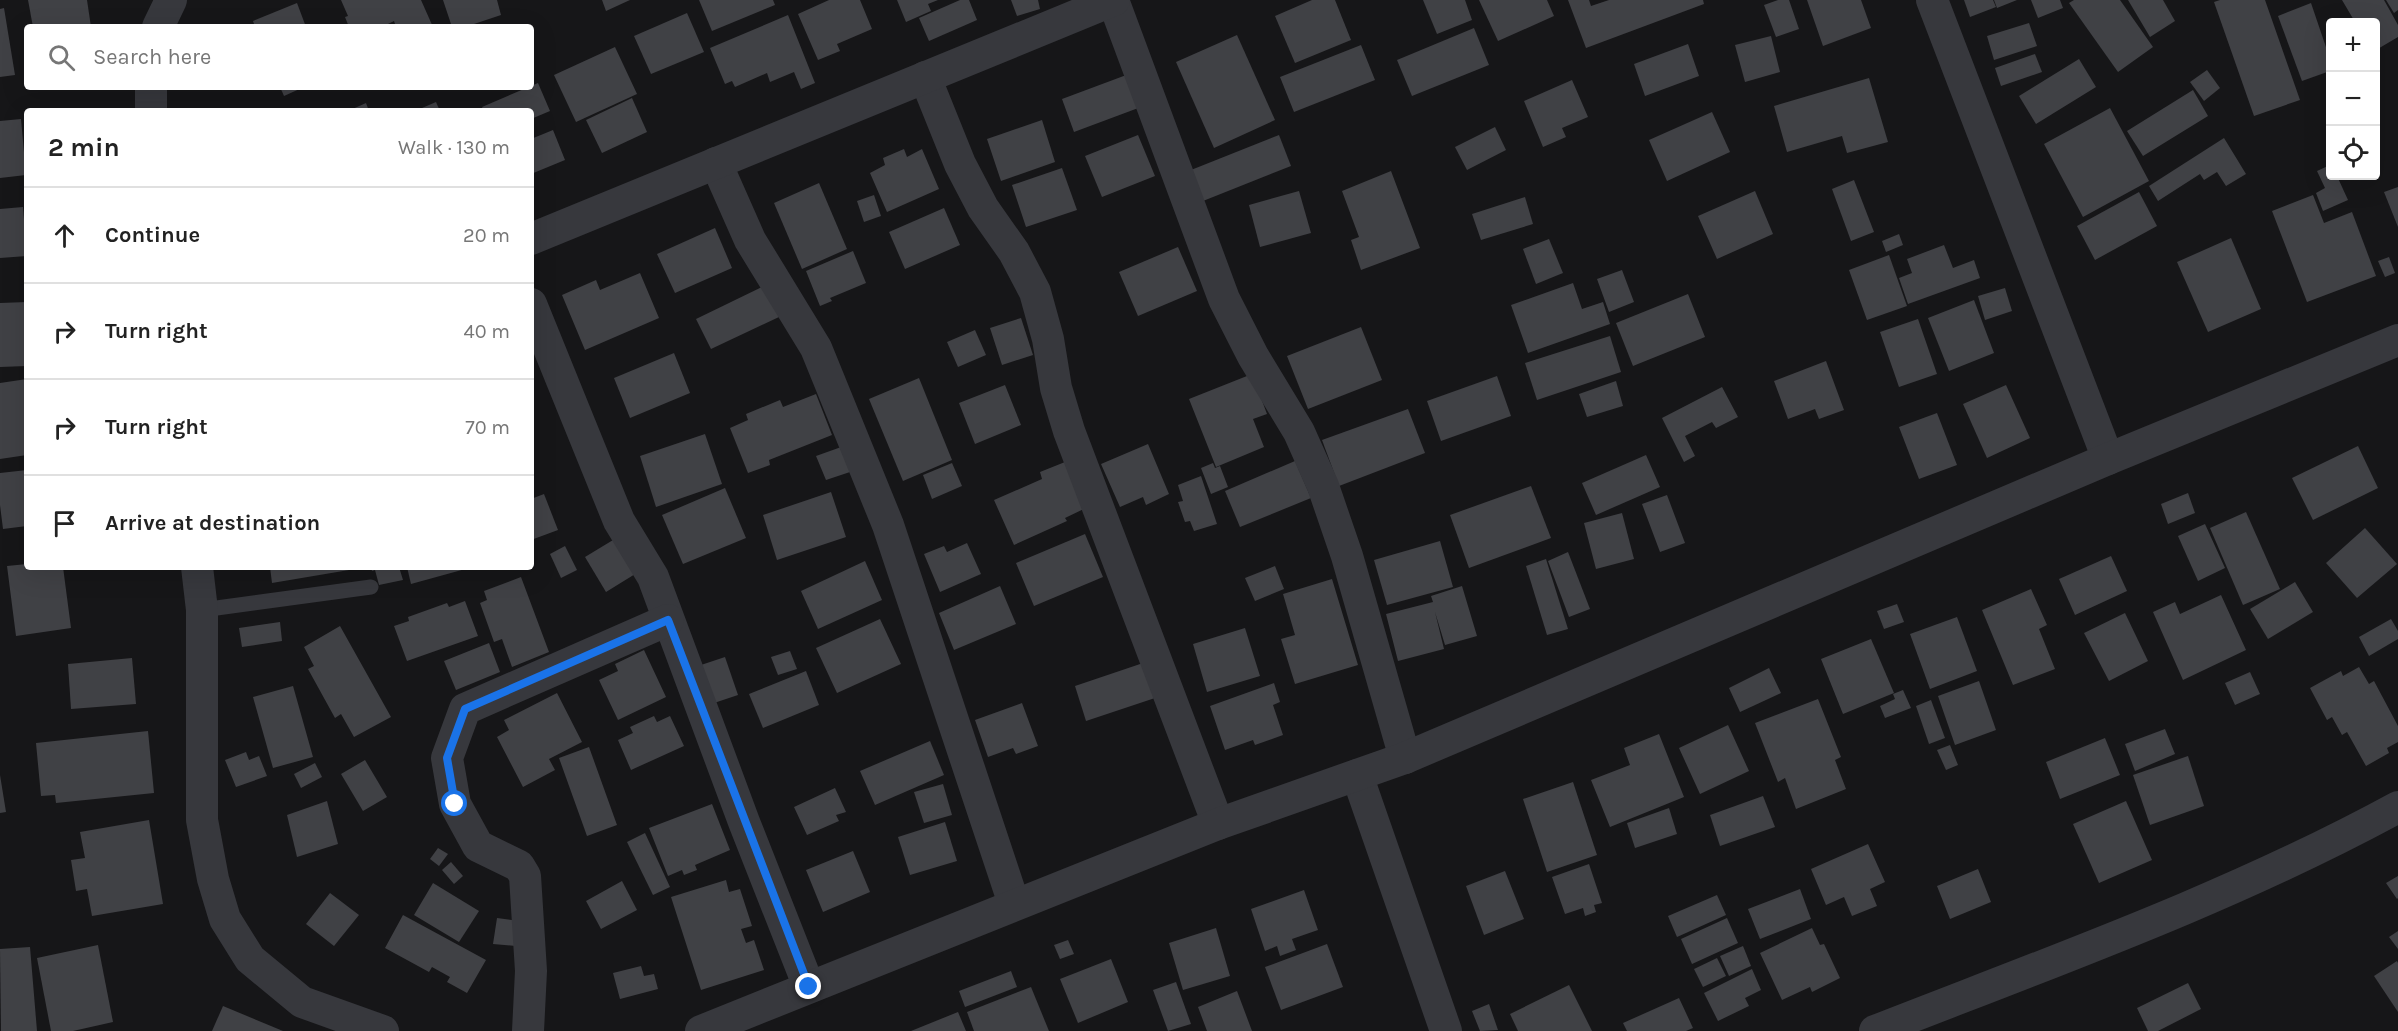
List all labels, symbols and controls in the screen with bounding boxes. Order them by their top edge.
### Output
map controls [2326,18,2380,180]
button: + [2326,18,2380,72]
search box [24,24,534,90]
icon: search [45,41,78,74]
text: Search here [93,44,211,70]
button: − [2326,72,2380,126]
button: locate [2326,126,2380,180]
text: 2 min [48,132,120,163]
text: Walk · 130 m [398,136,510,159]
icon: ahead [48,219,81,252]
text: Continue [105,222,200,248]
text: 20 m [463,224,510,247]
icon: right [48,315,81,348]
text: Turn right [105,318,208,344]
text: 40 m [464,320,510,343]
icon: right [48,411,81,444]
text: Turn right [105,414,208,440]
text: 70 m [465,416,510,439]
icon: arrive [48,507,81,540]
text: Arrive at destination [105,510,320,536]
route start [441,790,467,816]
route end [795,973,821,999]

